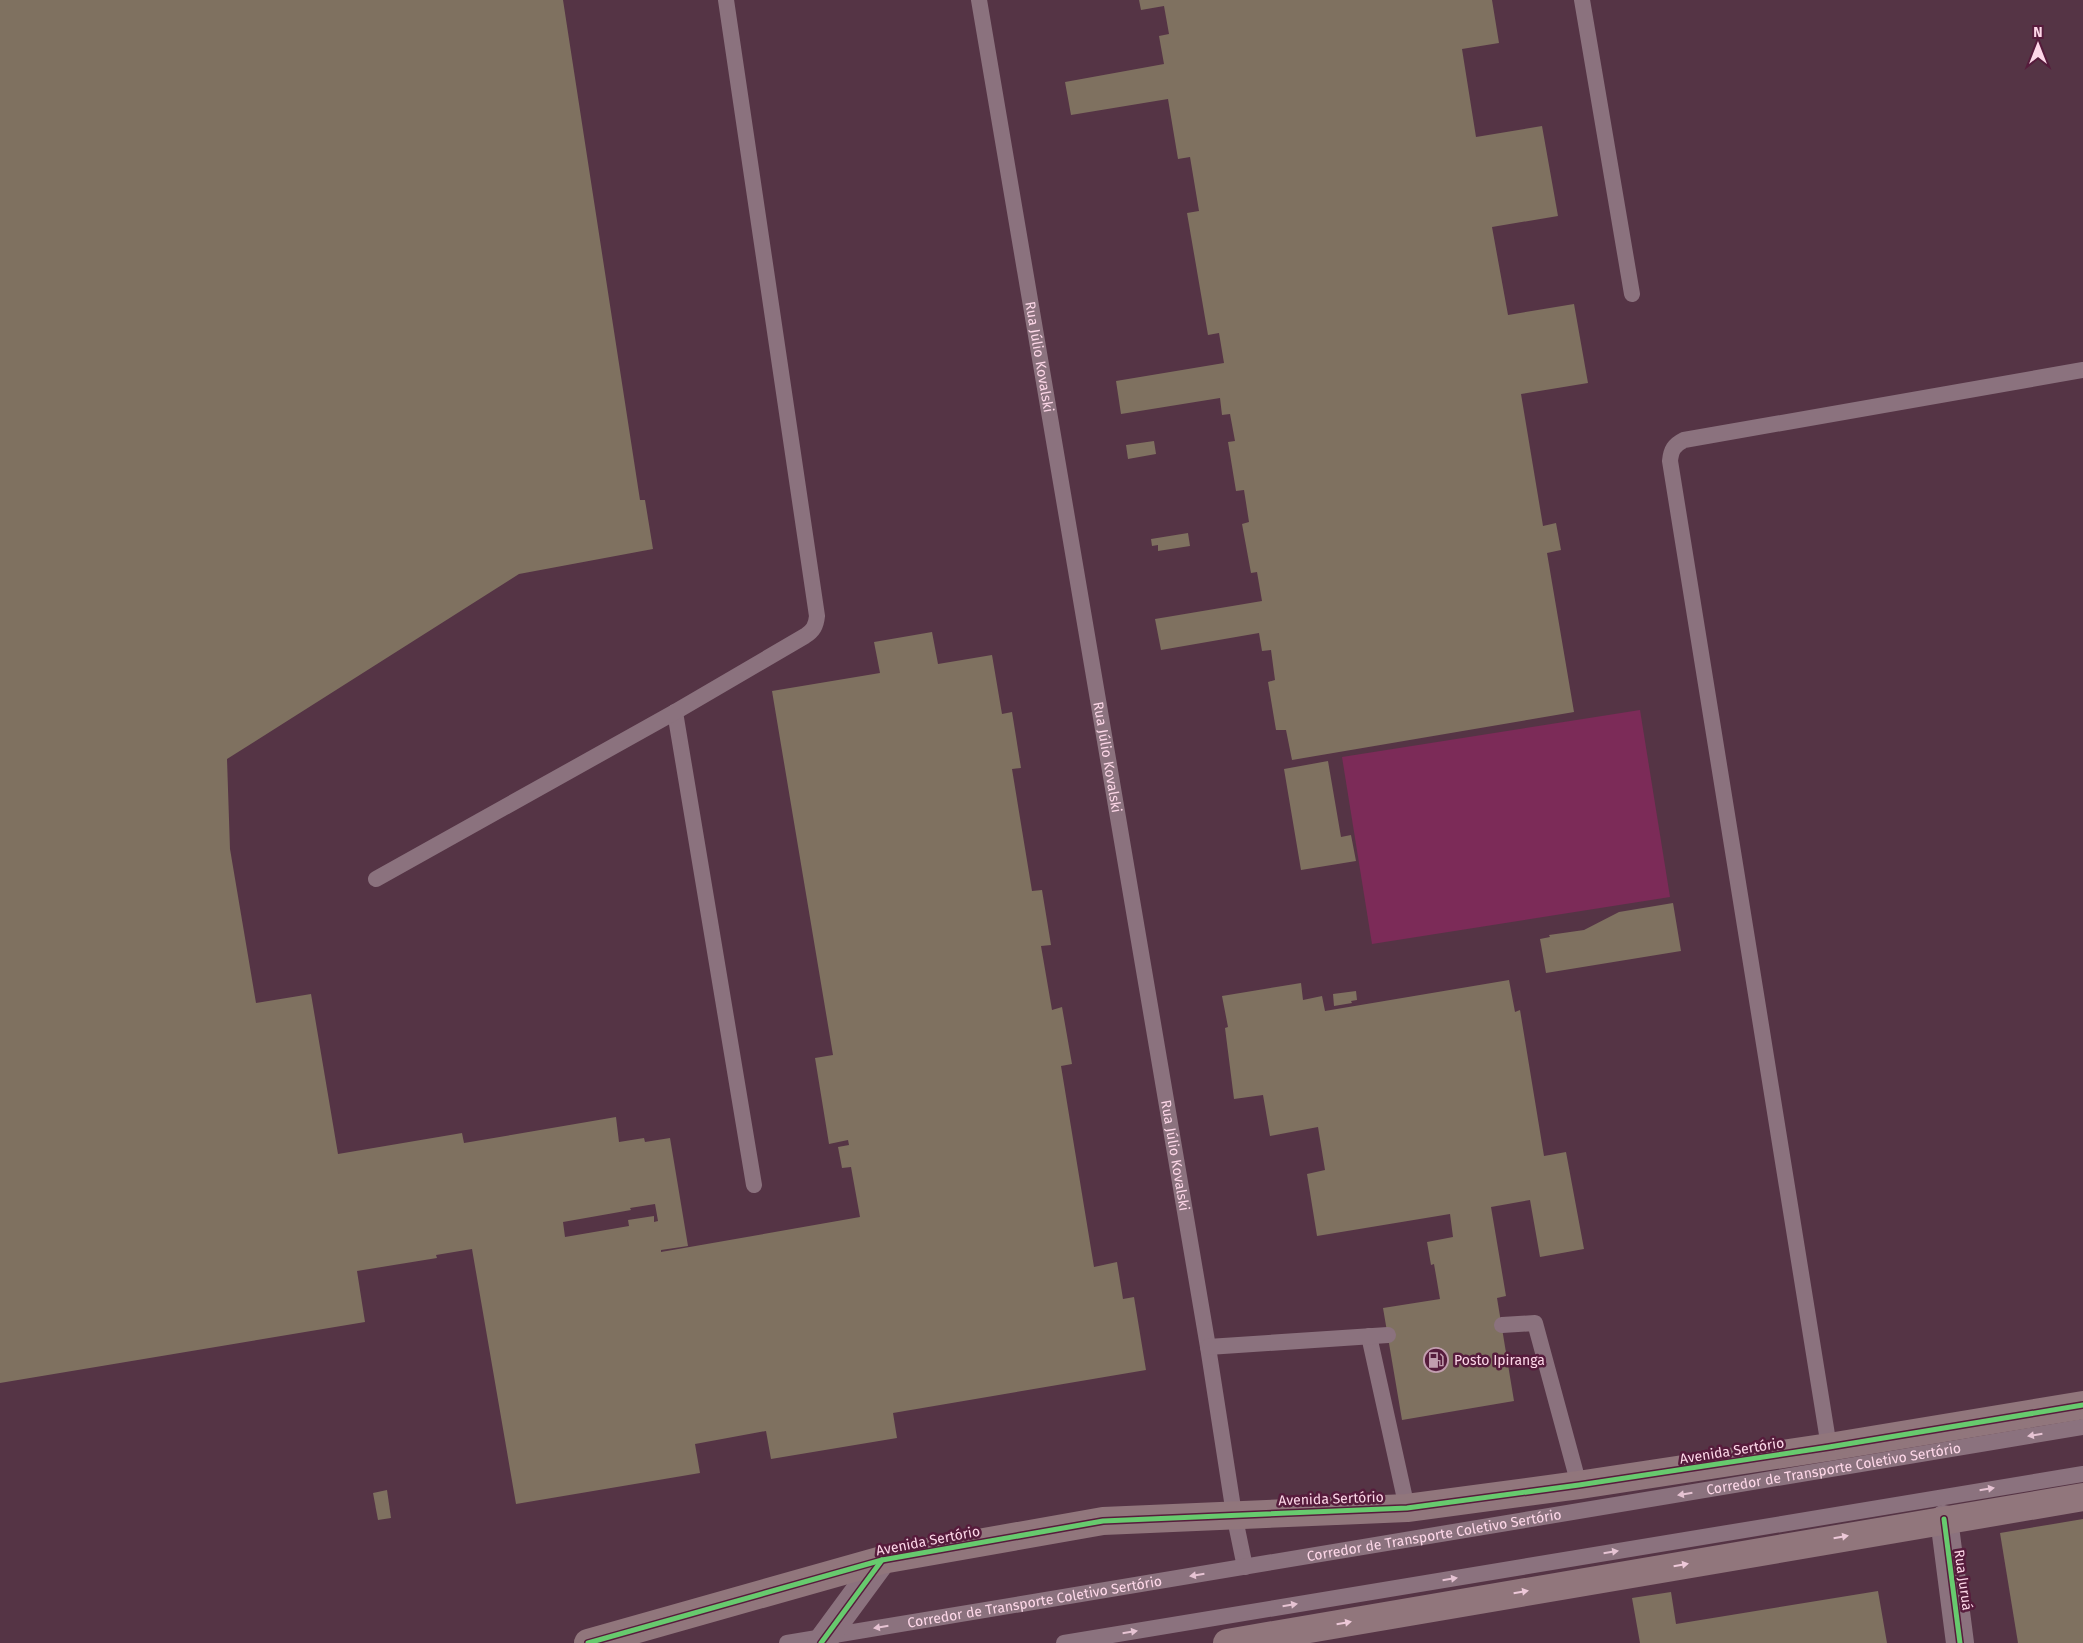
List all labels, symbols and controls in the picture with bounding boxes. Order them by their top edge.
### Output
north arrow [2013,20,2063,70]
text: N [2033,24,2043,41]
street label: Rua Júlio Kovalski [1022,300,1057,414]
street label: Rua Júlio Kovalski [1090,700,1126,814]
street label: Rua Júlio Kovalski [1158,1099,1193,1212]
fuel station icon: Posto Ipiranga [1423,1347,1449,1373]
place label: Posto Ipiranga [1454,1352,1545,1369]
one-way arrow [2027,1432,2043,1440]
street label: Avenida Sertório [1679,1434,1785,1468]
street label: Corredor de Transporte Coletivo Sertório [1705,1439,1962,1498]
one-way arrow [1980,1485,1996,1493]
street label: Avenida Sertório [1278,1489,1384,1509]
one-way arrow [1676,1490,1692,1498]
street label: Corredor de Transporte Coletivo Sertório [1305,1506,1563,1565]
street label: Avenida Sertório [875,1523,981,1559]
one-way arrow [1834,1533,1850,1541]
one-way arrow [1603,1548,1619,1556]
street label: Rua Juruá [1950,1548,1976,1612]
one-way arrow [1674,1560,1690,1568]
street label: Corredor de Transporte Coletivo Sertório [906,1572,1163,1631]
one-way arrow [1189,1572,1205,1580]
one-way arrow [1443,1574,1459,1582]
one-way arrow [1513,1588,1529,1596]
one-way arrow [1282,1601,1298,1609]
one-way arrow [1336,1618,1352,1626]
one-way arrow [873,1624,889,1632]
one-way arrow [1122,1628,1138,1636]

